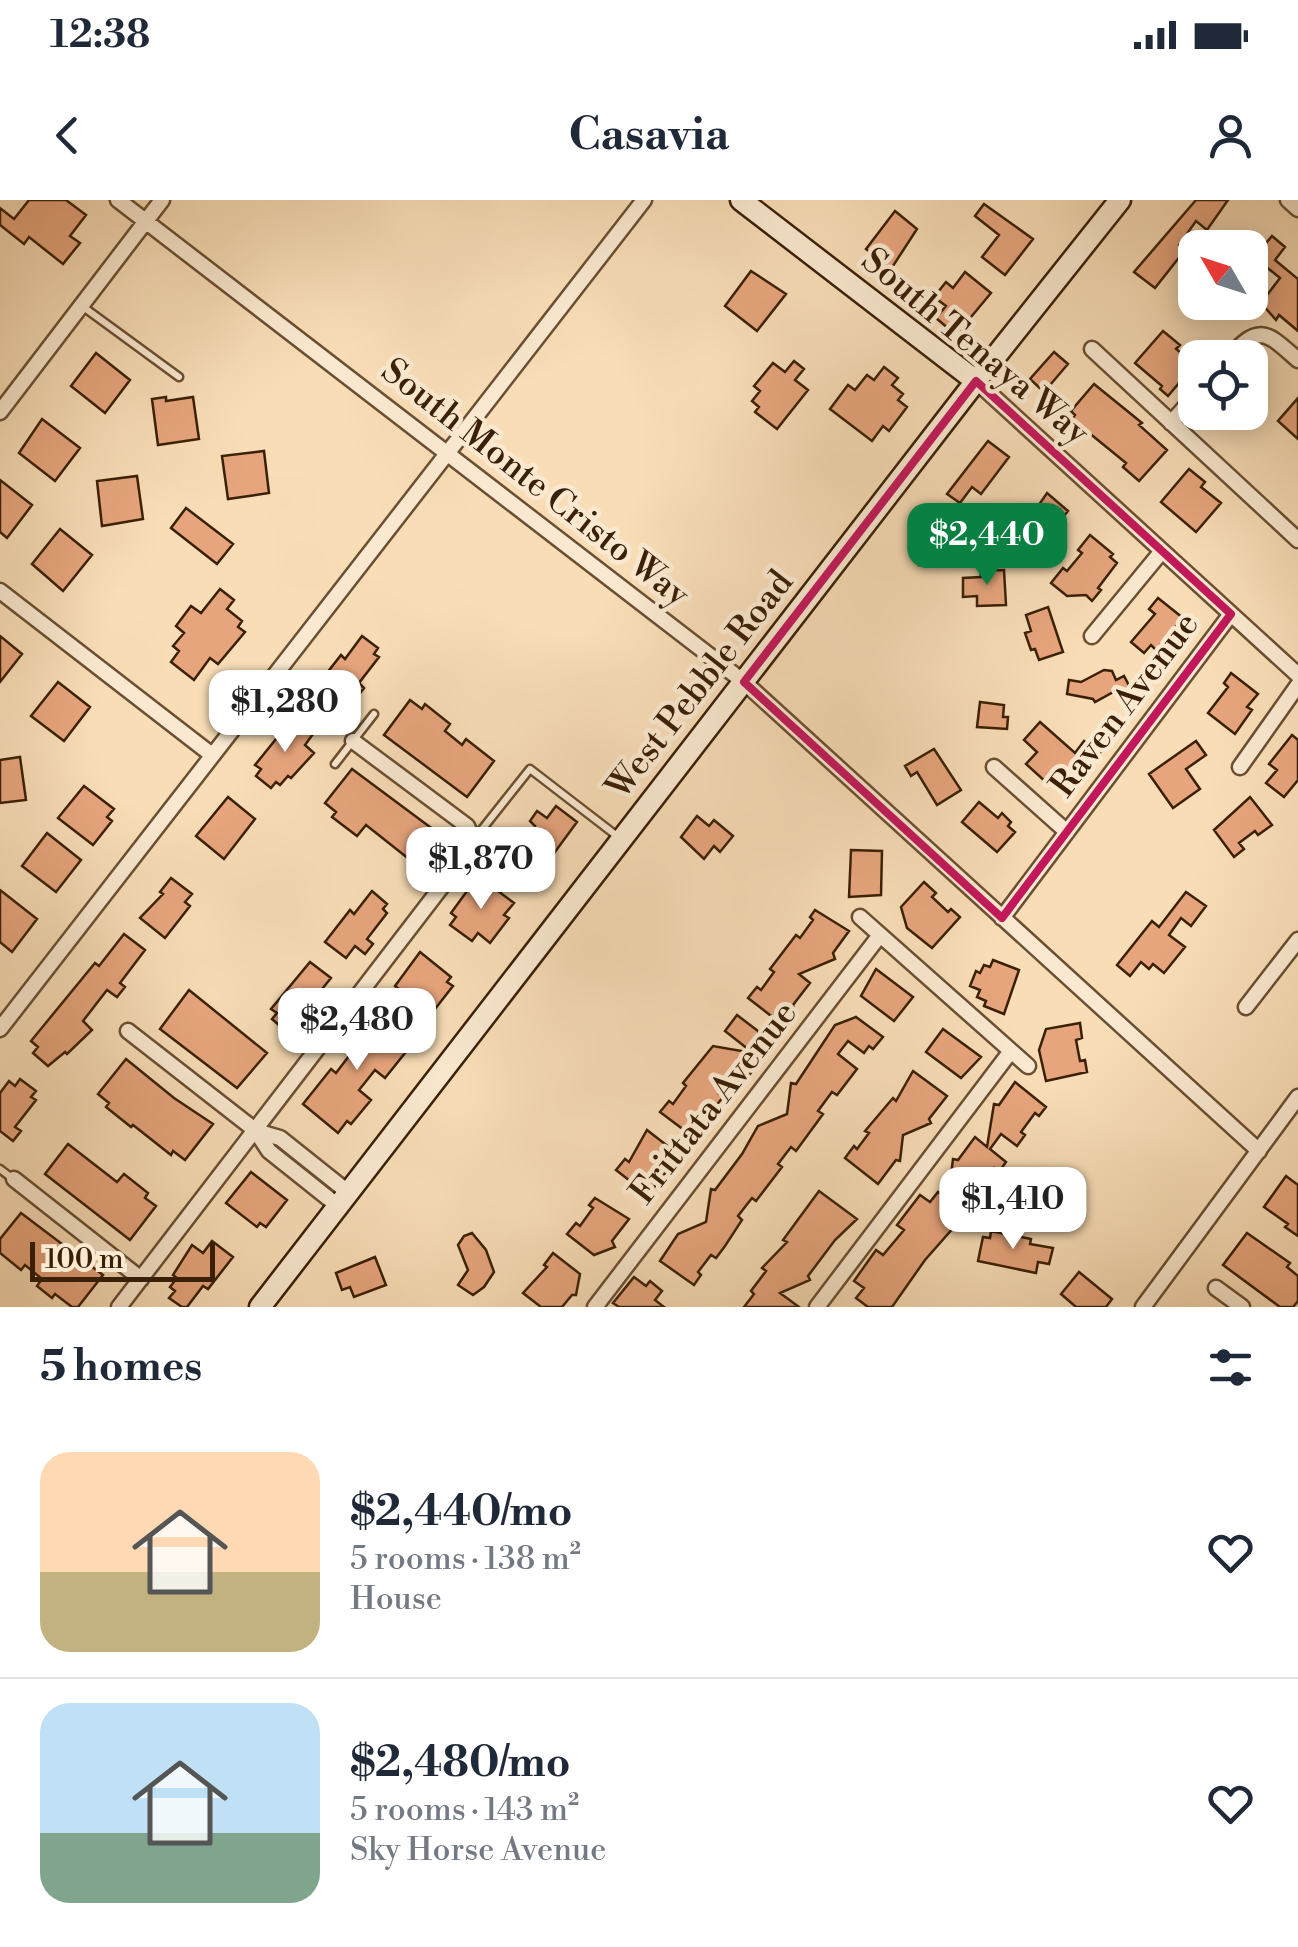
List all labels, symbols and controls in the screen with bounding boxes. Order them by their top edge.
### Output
text: 12:38 [50,12,150,59]
text: Casavia [569,107,729,164]
icon: back [40,108,95,163]
icon: person [1203,108,1258,163]
north arrow [1178,230,1268,320]
map controls [1178,230,1268,430]
street label: South Tenaya Way [852,239,1098,455]
button: locate [1178,340,1268,430]
street label: South Monte Cristo Way [372,349,698,617]
pin: $2,440 [906,503,1068,588]
text: $2,440 [929,515,1045,555]
street label: West Pebble Road [597,562,803,809]
street label: Raven Avenue [1041,604,1209,806]
pin: $1,280 [204,670,366,755]
text: $1,280 [231,682,339,722]
pin: $1,870 [400,827,562,912]
text: $1,870 [428,839,534,879]
pin: $2,480 [276,988,438,1073]
street label: Frittata Avenue [621,993,807,1213]
text: $2,480 [300,1000,414,1040]
pin: $1,410 [932,1167,1094,1252]
text: $1,410 [961,1179,1065,1219]
scale bar [30,1237,215,1282]
text: 100 m [45,1242,124,1277]
icon: filters [1203,1340,1258,1395]
text: 5 homes [40,1341,202,1394]
text: $2,440/mo [350,1486,573,1539]
icon: home [120,1492,240,1612]
icon: heart [1203,1525,1258,1580]
text: 5 rooms · 138 m² [350,1539,581,1579]
text: House [350,1579,442,1619]
text: $2,480/mo [350,1737,571,1790]
icon: home [120,1743,240,1863]
icon: heart [1203,1776,1258,1831]
text: 5 rooms · 143 m² [350,1790,579,1830]
text: Sky Horse Avenue [350,1830,607,1870]

